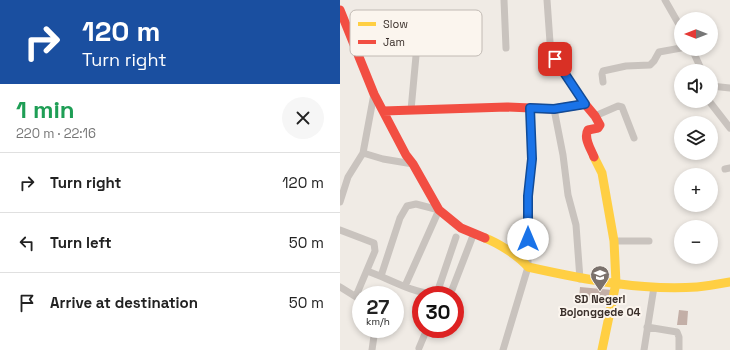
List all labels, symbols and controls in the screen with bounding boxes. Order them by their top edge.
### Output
legend [350,10,482,56]
north arrow [674,12,718,56]
map controls [674,12,718,264]
text: 120 m [82,13,160,49]
icon: right [16,16,68,68]
text: Slow [383,17,408,31]
text: Jam [383,35,405,49]
pin [538,42,572,76]
text: Turn right [82,48,166,71]
icon: arrive [544,48,566,70]
button: sound [674,64,718,108]
text: 1 min [16,94,75,125]
button: close [282,97,324,139]
button: layers [674,116,718,160]
text: 220 m · 22:16 [16,125,96,142]
button: + [674,168,718,212]
icon: right [16,172,38,194]
text: Turn right [50,173,121,192]
text: 120 m [282,173,324,192]
position arrow [507,218,549,260]
button: − [674,220,718,264]
icon: left [16,232,38,254]
text: Turn left [50,233,112,252]
text: 50 m [289,233,324,252]
school or university icon: SD Negeri Bojonggede 04 [589,264,611,292]
speed limit sign: 30 [412,286,464,338]
icon: arrive [16,292,38,314]
place label: SD Negeri Bojonggede 04 [559,292,641,319]
text: Arrive at destination [50,293,198,312]
text: 50 m [289,293,324,312]
text: 27 [367,294,389,320]
text: km/h [366,315,390,328]

